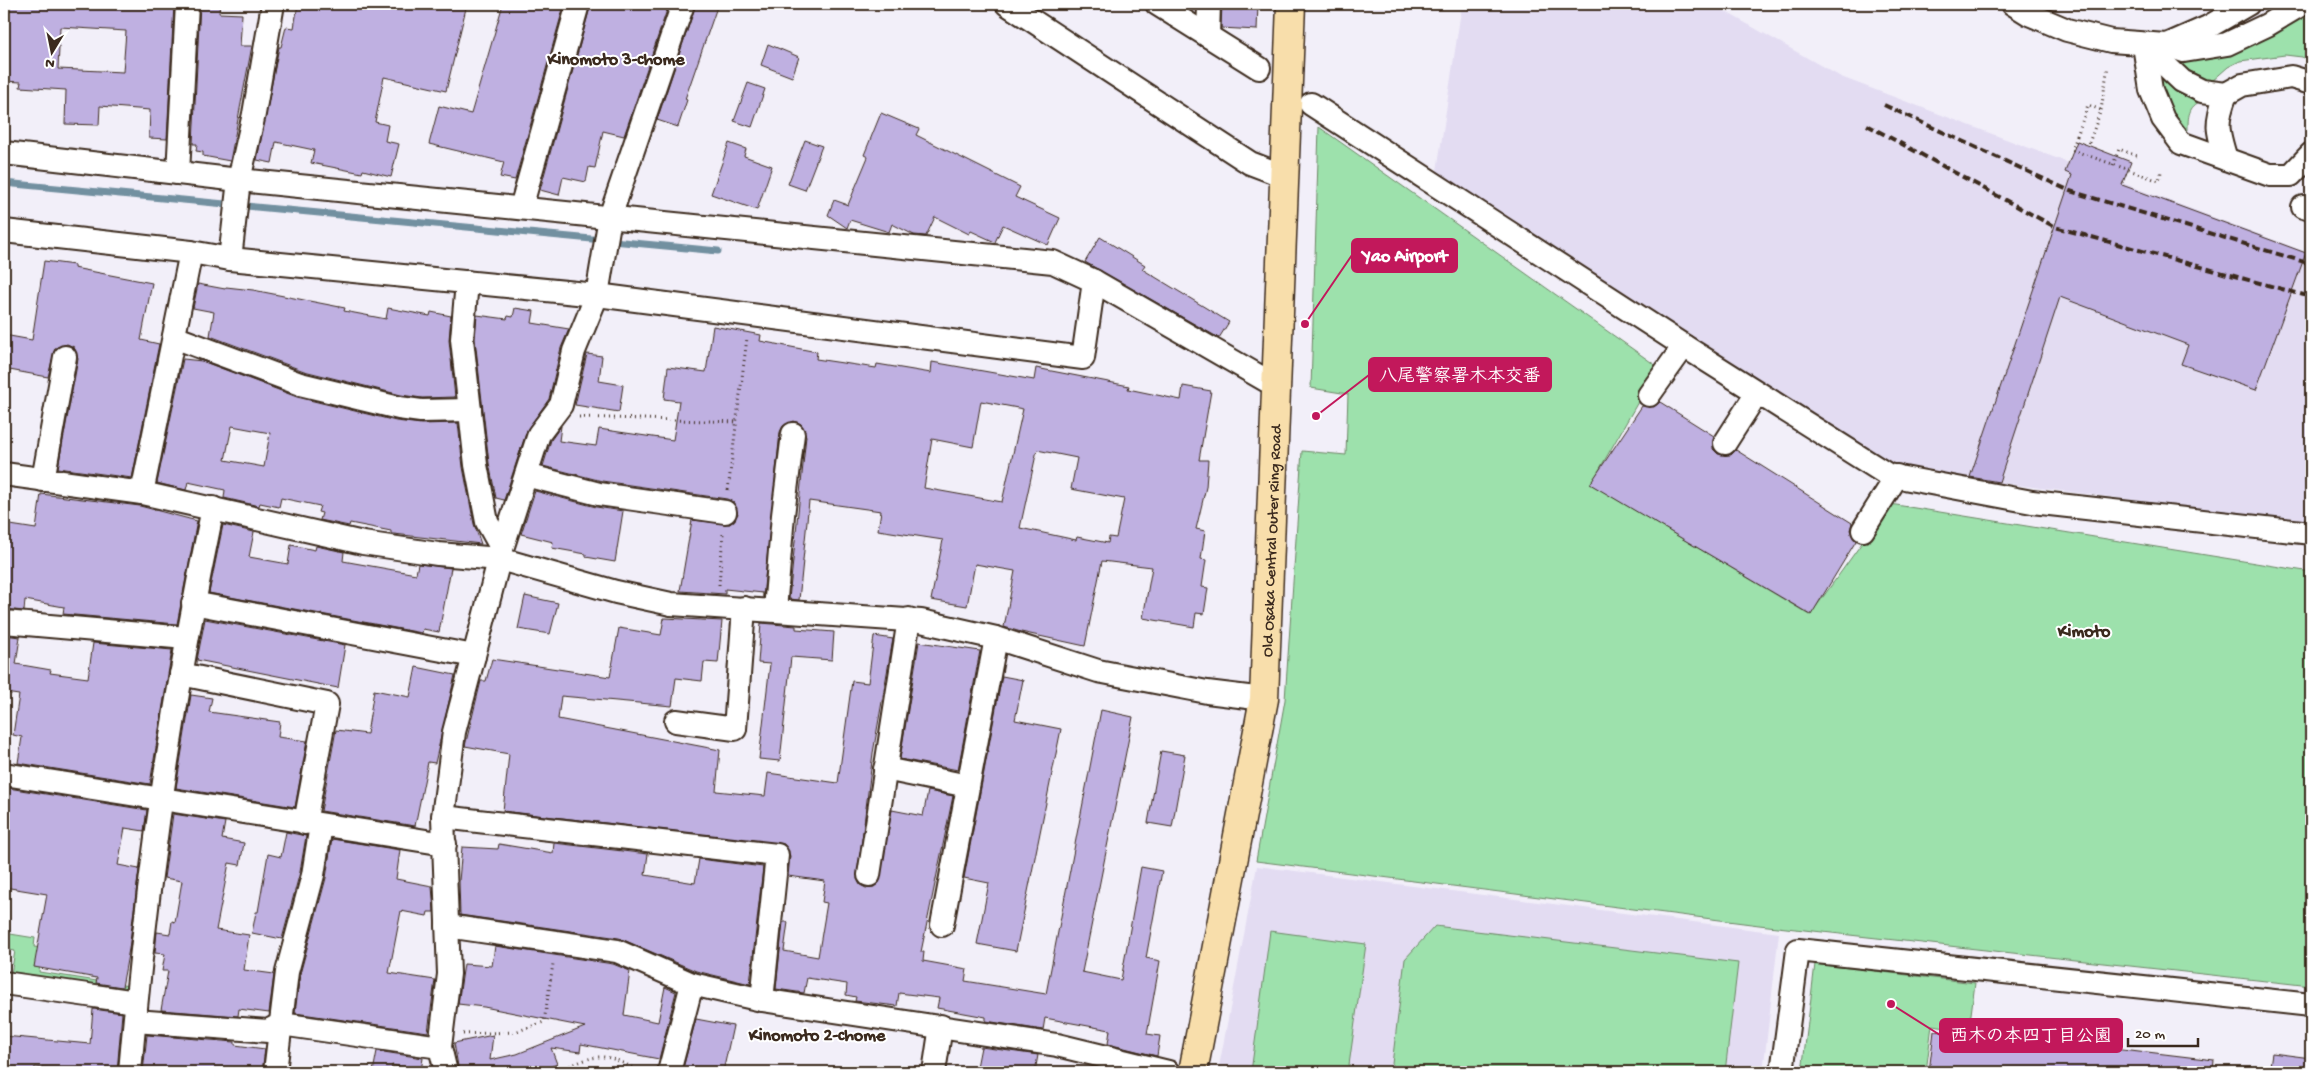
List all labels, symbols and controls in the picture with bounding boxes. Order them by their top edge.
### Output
north arrow [28,28,78,78]
district label: Kinomoto 3-chome [547,50,685,71]
text: N [44,53,56,72]
callout: Yao Airport [1352,239,1457,272]
text: Yao Airport [1361,247,1449,268]
callout: 八尾警察署木本交番 [1369,358,1551,391]
text: 八尾警察署木本交番 [1379,366,1541,388]
street label: Old Osaka Central Outer Ring Road [1260,423,1288,657]
district label: Kimoto [2057,622,2111,643]
scale bar [2128,1016,2198,1048]
callout: 西木の本四丁目公園 [1940,1019,2122,1052]
district label: Kinomoto 2-chome [748,1026,886,1047]
text: 西木の本四丁目公園 [1950,1026,2112,1048]
text: 20 m [2135,1026,2165,1044]

